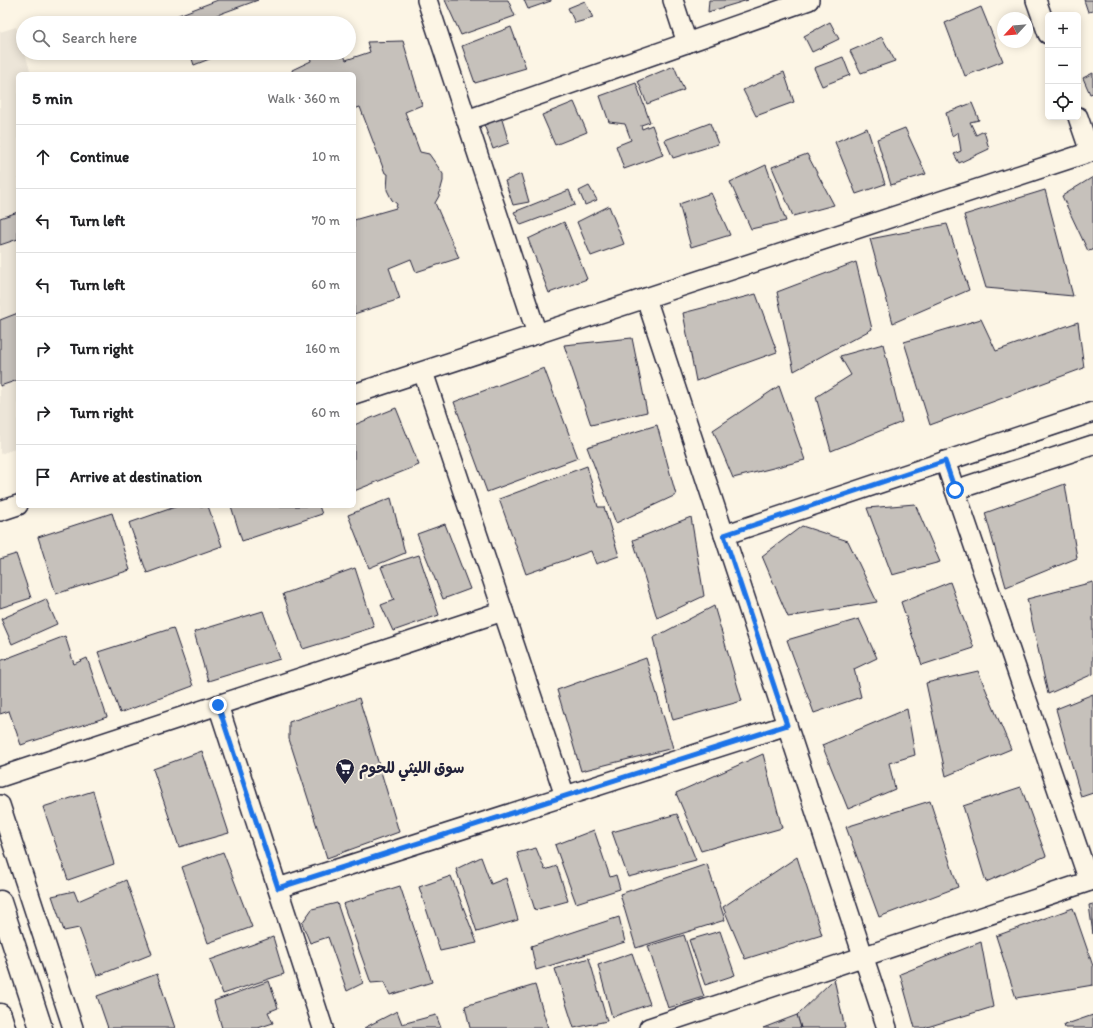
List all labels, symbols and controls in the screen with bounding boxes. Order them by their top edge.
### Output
north arrow [997,12,1033,48]
map controls [1045,12,1081,120]
button: + [1045,12,1081,48]
search box [16,16,356,60]
icon: search [30,27,52,49]
text: Search here [62,29,137,47]
button: − [1045,48,1081,84]
button: locate [1045,84,1081,120]
text: 5 min [32,88,72,108]
text: Walk · 360 m [267,91,340,106]
icon: ahead [32,146,54,168]
text: Continue [70,148,129,166]
text: 10 m [312,149,340,164]
icon: left [32,210,54,232]
text: Turn left [70,212,125,230]
text: 70 m [312,213,340,228]
icon: left [32,274,54,296]
text: Turn left [70,276,125,294]
text: 60 m [311,277,340,292]
icon: right [32,338,54,360]
text: Turn right [70,340,134,358]
text: 160 m [305,341,340,356]
icon: right [32,402,54,424]
text: Turn right [70,404,134,422]
text: 60 m [311,405,340,420]
icon: arrive [32,466,54,488]
text: Arrive at destination [70,468,202,486]
route start [946,481,964,499]
route end [209,696,227,714]
supermarket icon: سوق الليثي للحوم [334,757,356,785]
place label: سوق الليثي للحوم [359,759,464,782]

